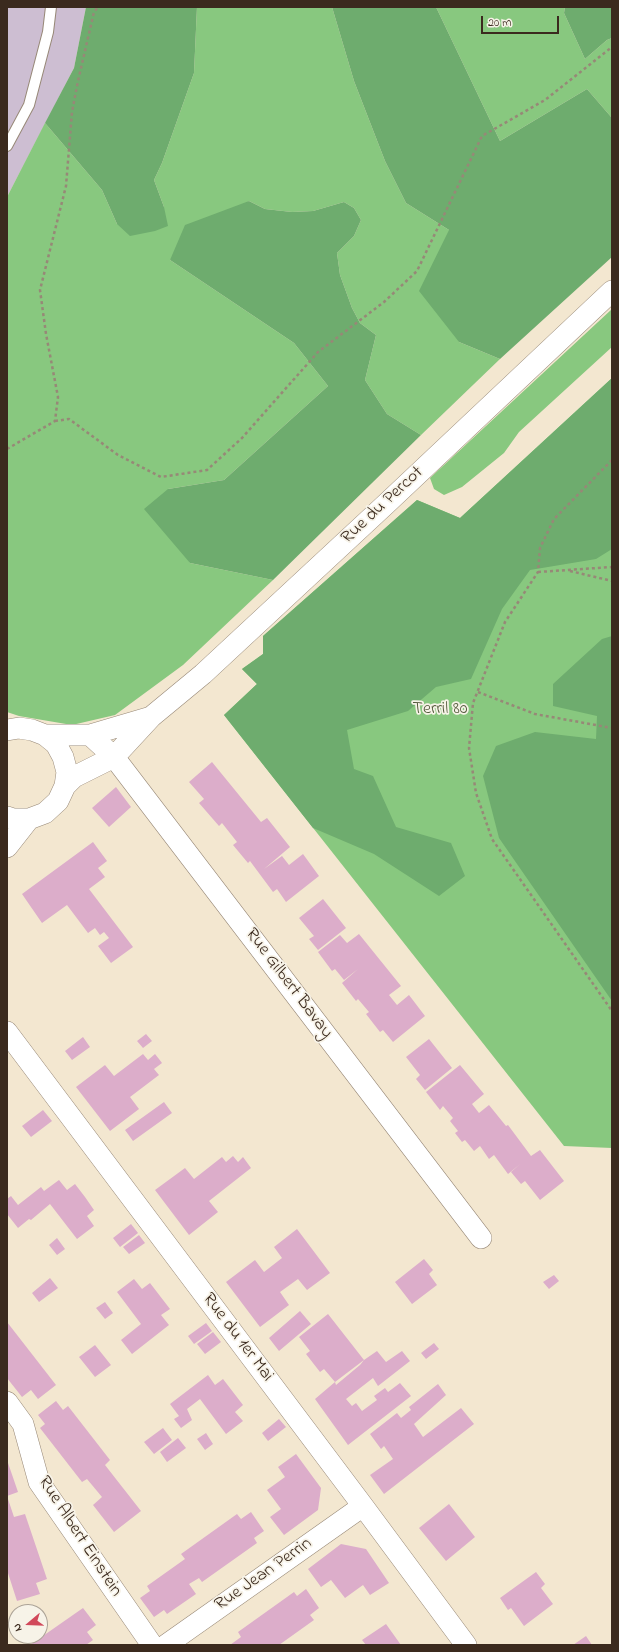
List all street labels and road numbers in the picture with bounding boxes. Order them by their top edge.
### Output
street label: Rue du Percot [338,463,428,549]
street label: Rue Gilbert Bavay [239,925,337,1043]
street label: Rue du 1er Mai [197,1289,277,1387]
street label: Rue Albert Einstein [32,1473,126,1601]
street label: Rue Jean Perrin [211,1534,317,1616]

